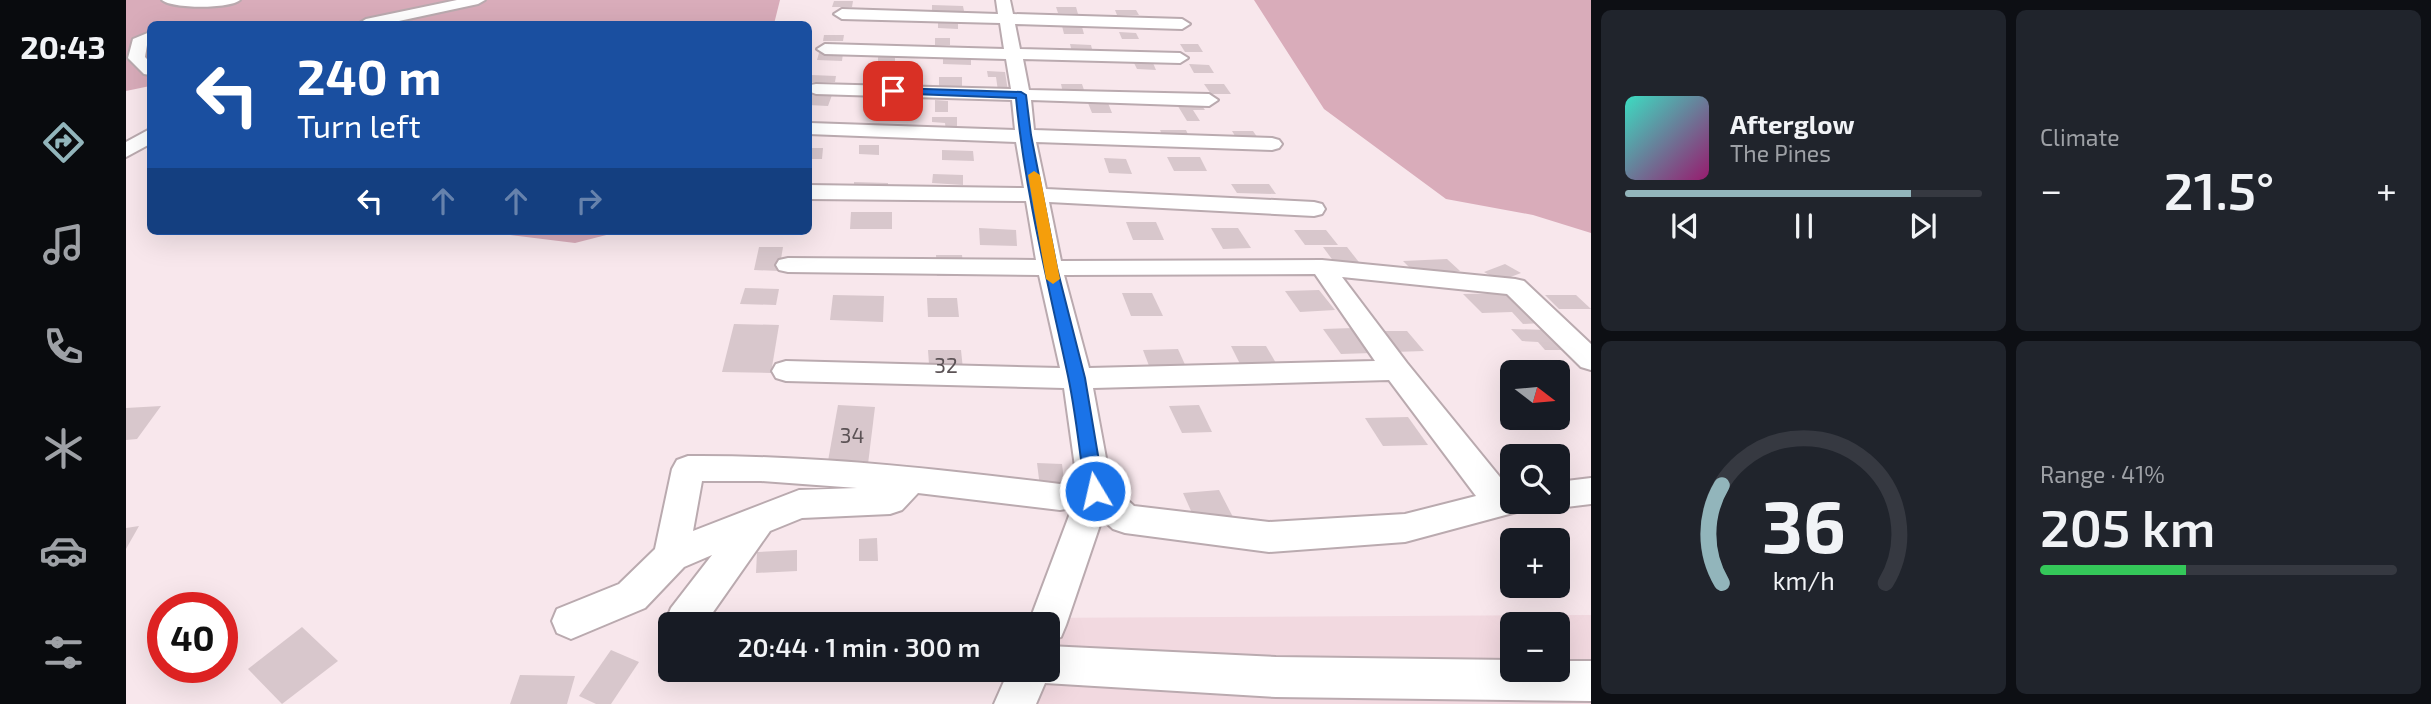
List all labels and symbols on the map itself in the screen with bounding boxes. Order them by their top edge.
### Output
pin [863,61,923,121]
house number: 32 [934,352,958,377]
north arrow [1500,360,1570,430]
house number: 34 [840,422,864,447]
position arrow [1058,454,1132,528]
speed limit sign: 40 [147,592,238,683]

